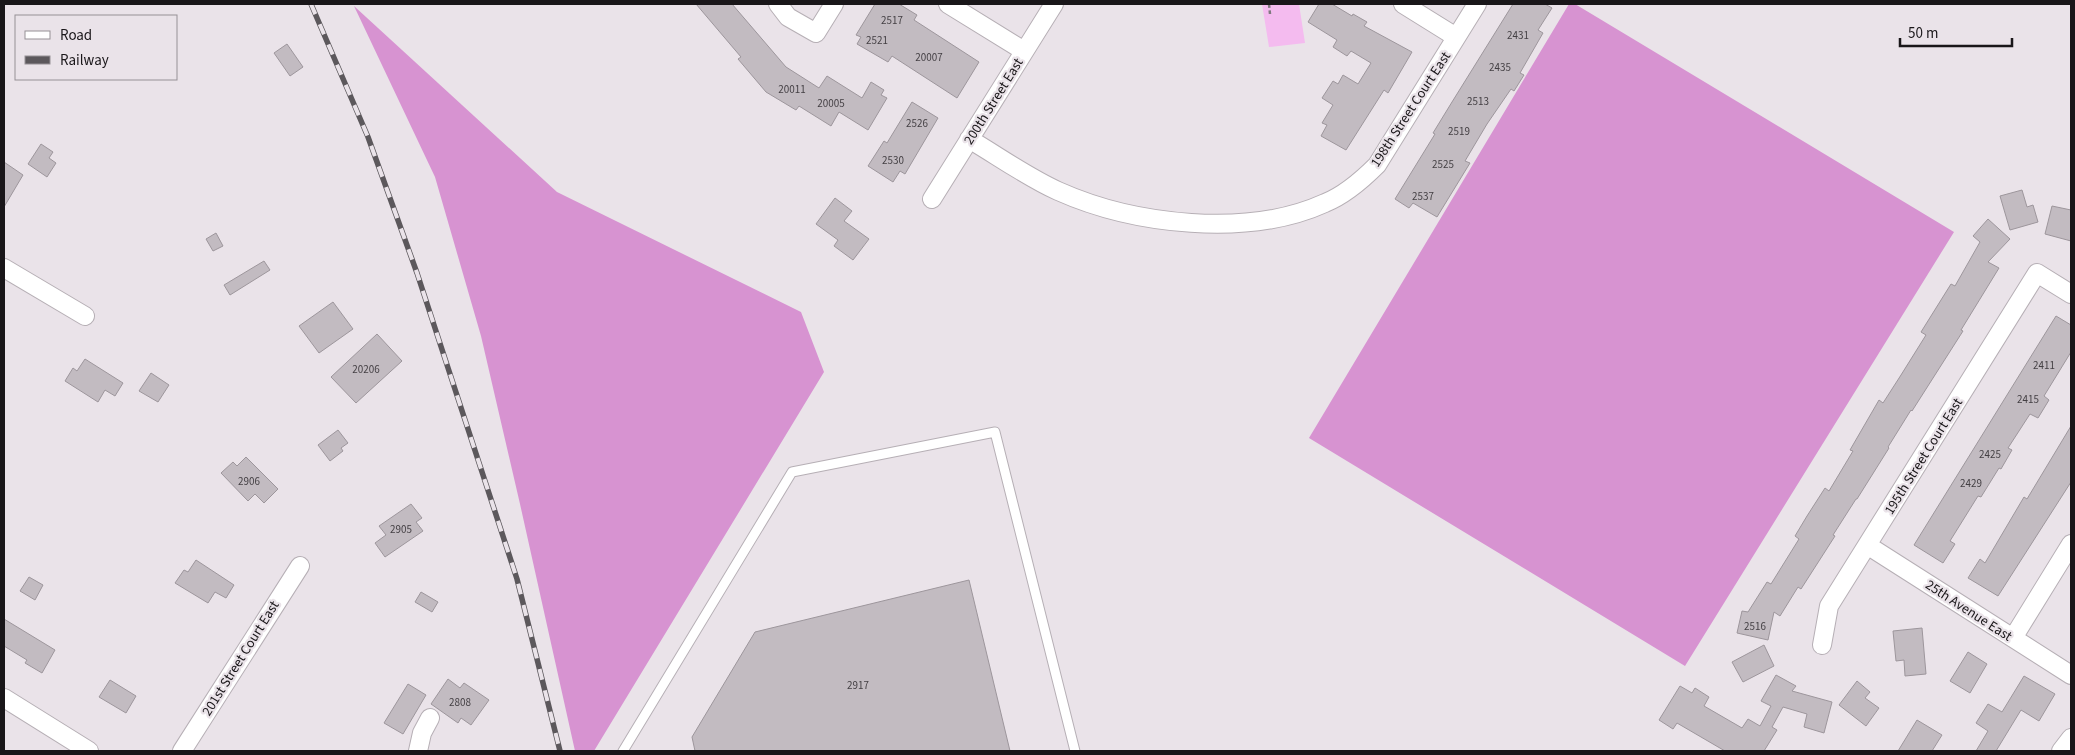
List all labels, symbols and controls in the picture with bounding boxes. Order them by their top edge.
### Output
house number: 2517 [881,13,903,28]
legend [15,15,178,80]
scale bar [1900,15,2012,47]
text: 50 m [1908,23,1938,44]
text: Road [60,25,92,46]
house number: 2431 [1507,28,1529,43]
house number: 2521 [866,33,888,48]
street label: 198th Street Court East [1366,48,1456,171]
text: Railway [60,50,109,71]
house number: 20007 [915,50,943,65]
street label: 200th Street East [959,54,1029,149]
house number: 2435 [1489,60,1511,75]
house number: 20011 [778,82,806,97]
house number: 2513 [1467,94,1489,109]
house number: 20005 [817,96,845,111]
house number: 2526 [906,116,928,131]
house number: 2519 [1448,124,1470,139]
house number: 2530 [882,153,904,168]
house number: 2525 [1432,157,1454,172]
house number: 2537 [1412,189,1434,204]
house number: 2411 [2033,358,2055,373]
house number: 20206 [352,362,380,377]
house number: 2415 [2017,392,2039,407]
street label: 195th Street Court East [1880,394,1968,519]
house number: 2425 [1979,447,2001,462]
house number: 2906 [238,474,260,489]
house number: 2429 [1960,476,1982,491]
house number: 2905 [390,522,412,537]
street label: 25th Avenue East [1921,575,2016,647]
street label: 201st Street Court East [197,597,284,720]
house number: 2516 [1744,619,1766,634]
house number: 2917 [847,678,869,693]
house number: 2808 [449,695,471,710]

